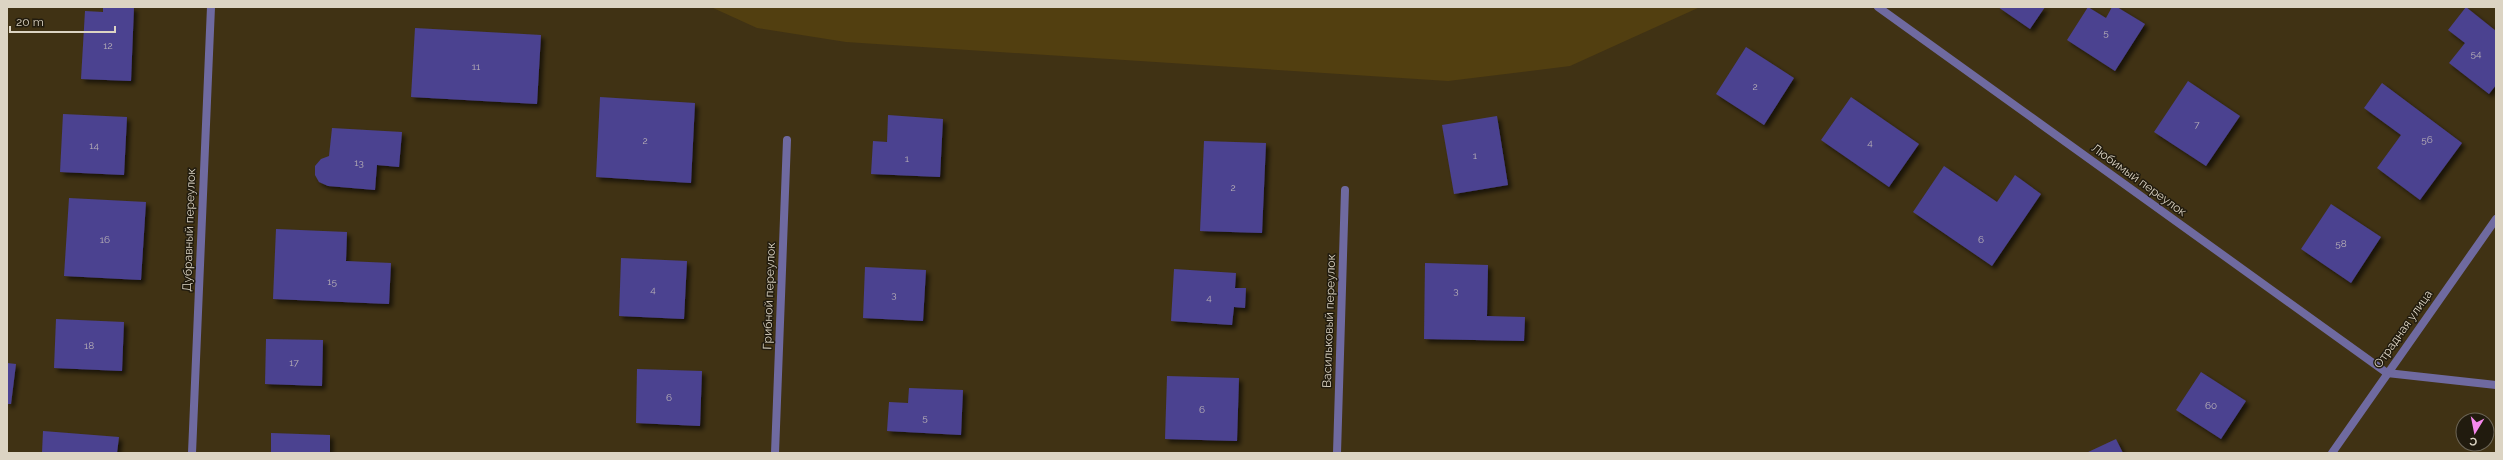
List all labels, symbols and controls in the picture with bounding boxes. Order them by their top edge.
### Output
scale bar [10,8,115,34]
text: 20 m [16,15,44,29]
house number: 5 [2103,27,2109,38]
house number: 12 [103,40,113,51]
house number: 54 [2471,48,2482,59]
house number: 11 [472,61,481,72]
house number: 2 [1752,81,1758,92]
house number: 7 [2194,119,2200,130]
house number: 56 [2421,134,2433,145]
house number: 2 [642,135,648,146]
house number: 4 [1867,137,1873,148]
house number: 14 [89,140,99,151]
street label: Любимый переулок [2089,141,2189,219]
house number: 1 [1473,150,1478,161]
house number: 1 [905,153,910,164]
house number: 13 [354,157,364,168]
street label: Дубравный переулок [180,168,198,292]
house number: 2 [1230,182,1236,193]
house number: 16 [100,234,110,245]
house number: 6 [1978,234,1984,245]
house number: 58 [2335,238,2347,249]
street label: Грибной переулок [760,242,778,350]
street label: Васильковый переулок [1320,254,1338,388]
house number: 15 [327,276,337,287]
house number: 4 [650,284,656,295]
house number: 3 [1453,285,1459,296]
street label: Отрадная улица [2371,287,2435,371]
house number: 3 [891,289,897,300]
house number: 4 [1206,292,1212,303]
house number: 18 [84,340,94,351]
house number: 17 [289,357,299,368]
house number: 6 [666,392,672,403]
house number: 60 [2205,400,2217,411]
house number: 6 [1199,404,1205,415]
house number: 5 [922,412,928,423]
north arrow [2455,412,2495,452]
text: С [2468,434,2478,448]

